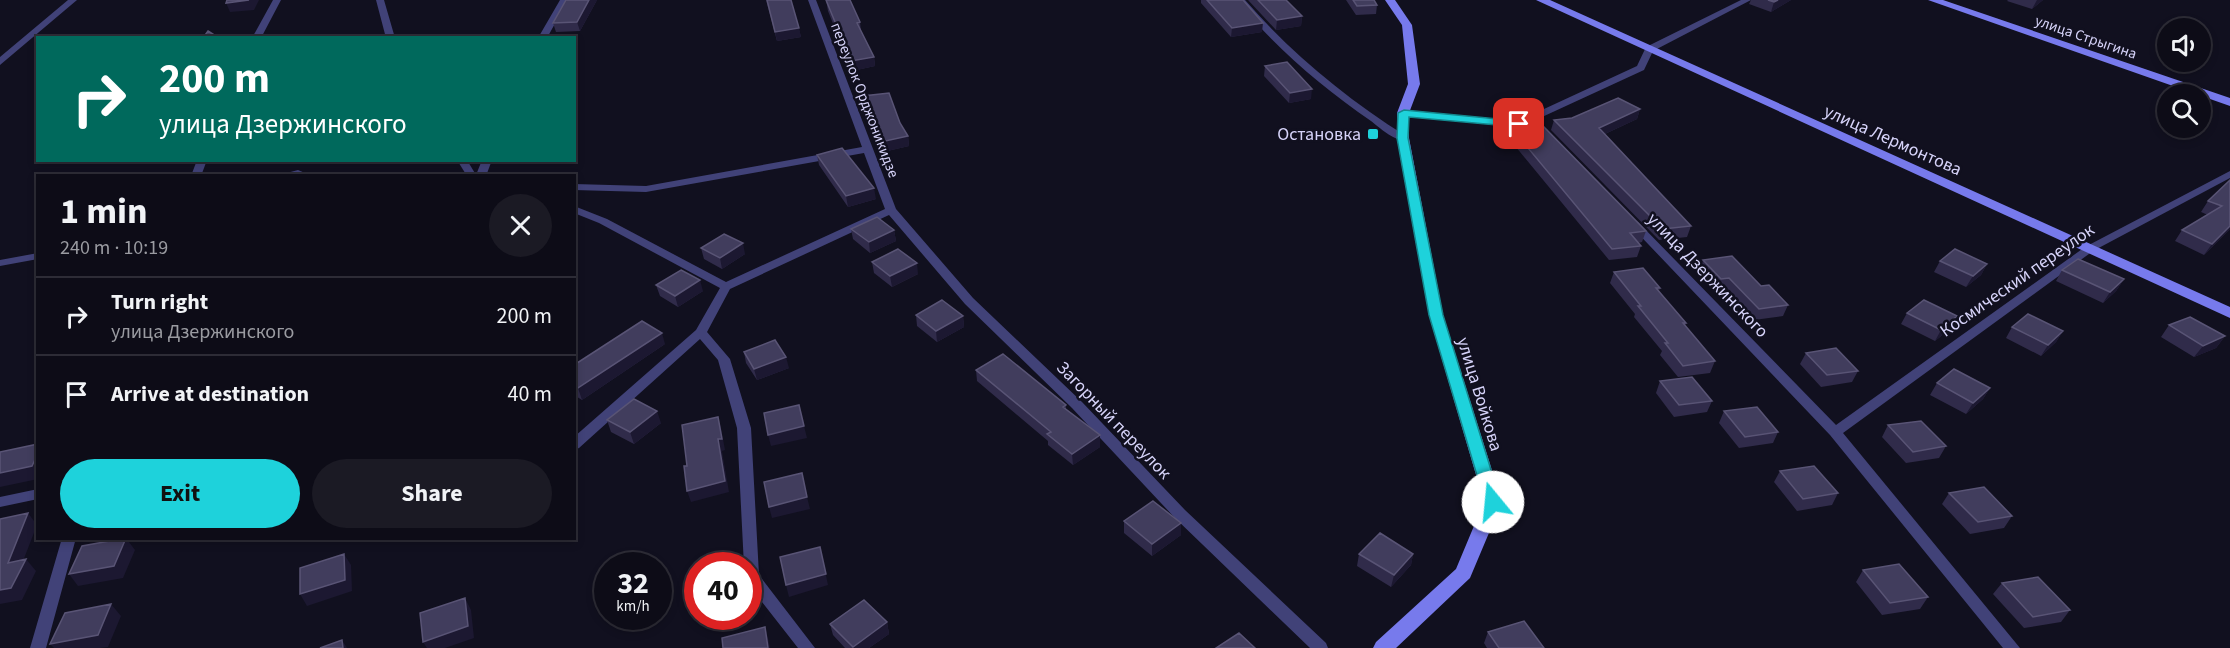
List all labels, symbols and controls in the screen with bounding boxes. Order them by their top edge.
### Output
street label: улица Стрыгина [2032,10,2140,65]
map controls [2157,18,2211,138]
button: sound [2157,18,2211,72]
street label: переулок Орджоникидзе [825,20,904,181]
text: 200 m [159,49,270,109]
icon: right [60,60,138,138]
button: search [2157,84,2211,138]
pin [1493,98,1544,149]
street label: улица Лермонтова [1820,99,1966,182]
text: улица Дзержинского [159,105,407,144]
icon: arrive [1502,107,1535,140]
place label: Остановка [1277,122,1361,147]
marker: Остановка [1366,127,1380,141]
text: 1 min [60,186,148,237]
button: close [489,194,552,257]
street label: улица Дзержинского [1641,207,1774,343]
street label: Космический переулок [1935,218,2100,343]
text: 240 m · 10:19 [60,234,168,262]
text: Turn right [111,286,208,318]
icon: right [60,300,93,333]
text: 200 m [497,300,552,332]
text: улица Дзержинского [111,318,294,346]
street label: улица Войкова [1450,334,1509,454]
street label: Загорный переулок [1051,356,1177,485]
icon: arrive [60,378,93,411]
text: Arrive at destination [111,378,309,410]
text: 40 m [507,378,552,410]
button: Exit [60,459,300,528]
button: Share [312,459,552,528]
position arrow [1461,470,1525,534]
speed limit sign: 40 [684,552,762,630]
text: 32 [617,562,649,605]
text: km/h [616,596,650,617]

